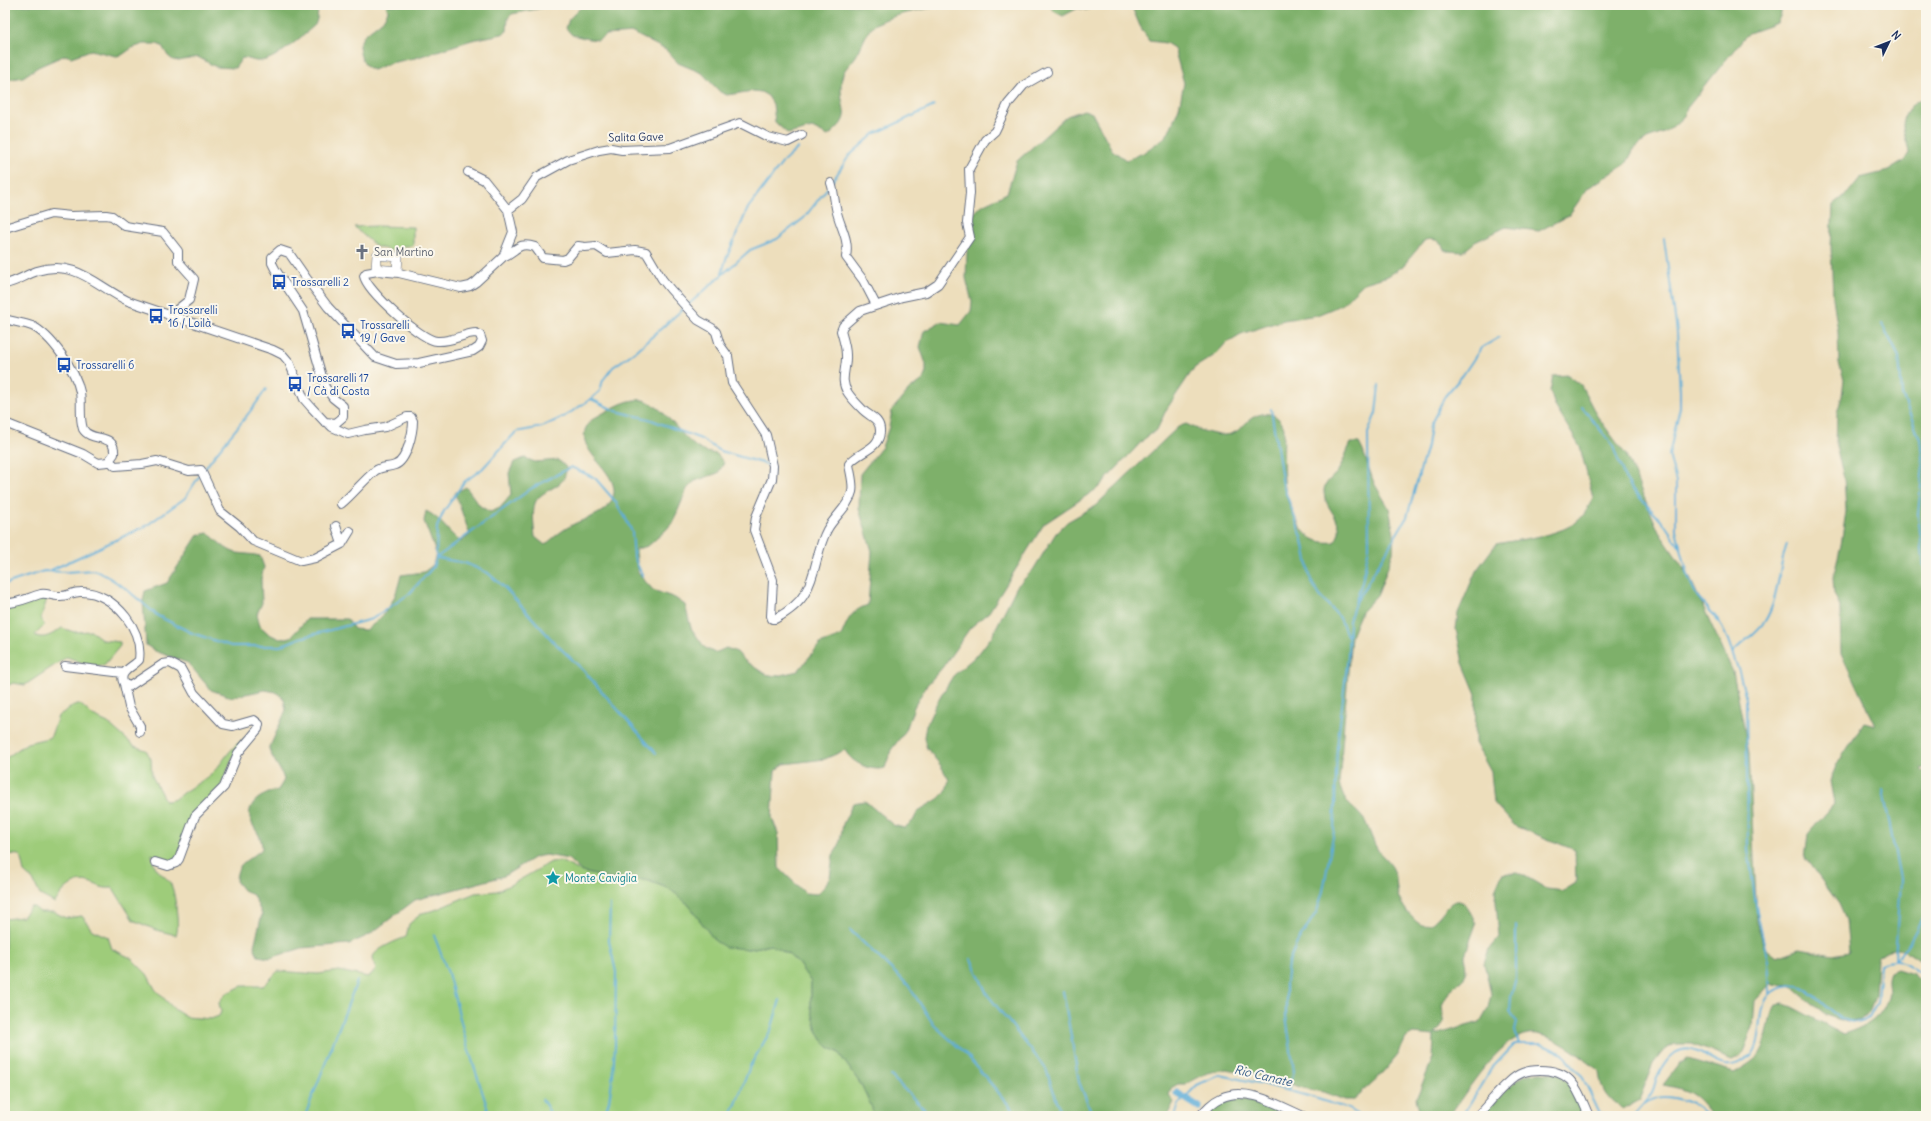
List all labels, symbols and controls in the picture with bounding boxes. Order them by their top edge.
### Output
north arrow [1869,22,1909,62]
text: N [1889,28,1904,43]
street label: Salita Gave [608,130,664,144]
church icon: San Martino [353,243,371,261]
place label: San Martino [374,245,434,259]
bus stop icon: Trossarelli 2 [270,273,288,291]
place label: Trossarelli 2 [291,275,349,289]
place label: Trossarelli 16 / Loilà [168,303,217,330]
bus stop icon: Trossarelli 16 / Loilà [147,307,165,325]
place label: Trossarelli 19 / Gave [360,318,409,345]
bus stop icon: Trossarelli 19 / Gave [339,322,357,340]
bus stop icon: Trossarelli 6 [55,356,73,374]
place label: Trossarelli 6 [76,358,134,372]
place label: Trossarelli 17 / Cà di Costa [307,371,370,398]
bus stop icon: Trossarelli 17 / Cà di Costa [286,375,304,393]
place icon: Monte Caviglia [544,869,562,887]
place label: Monte Caviglia [565,871,637,885]
water label: Rio Canate [1233,1062,1295,1090]

